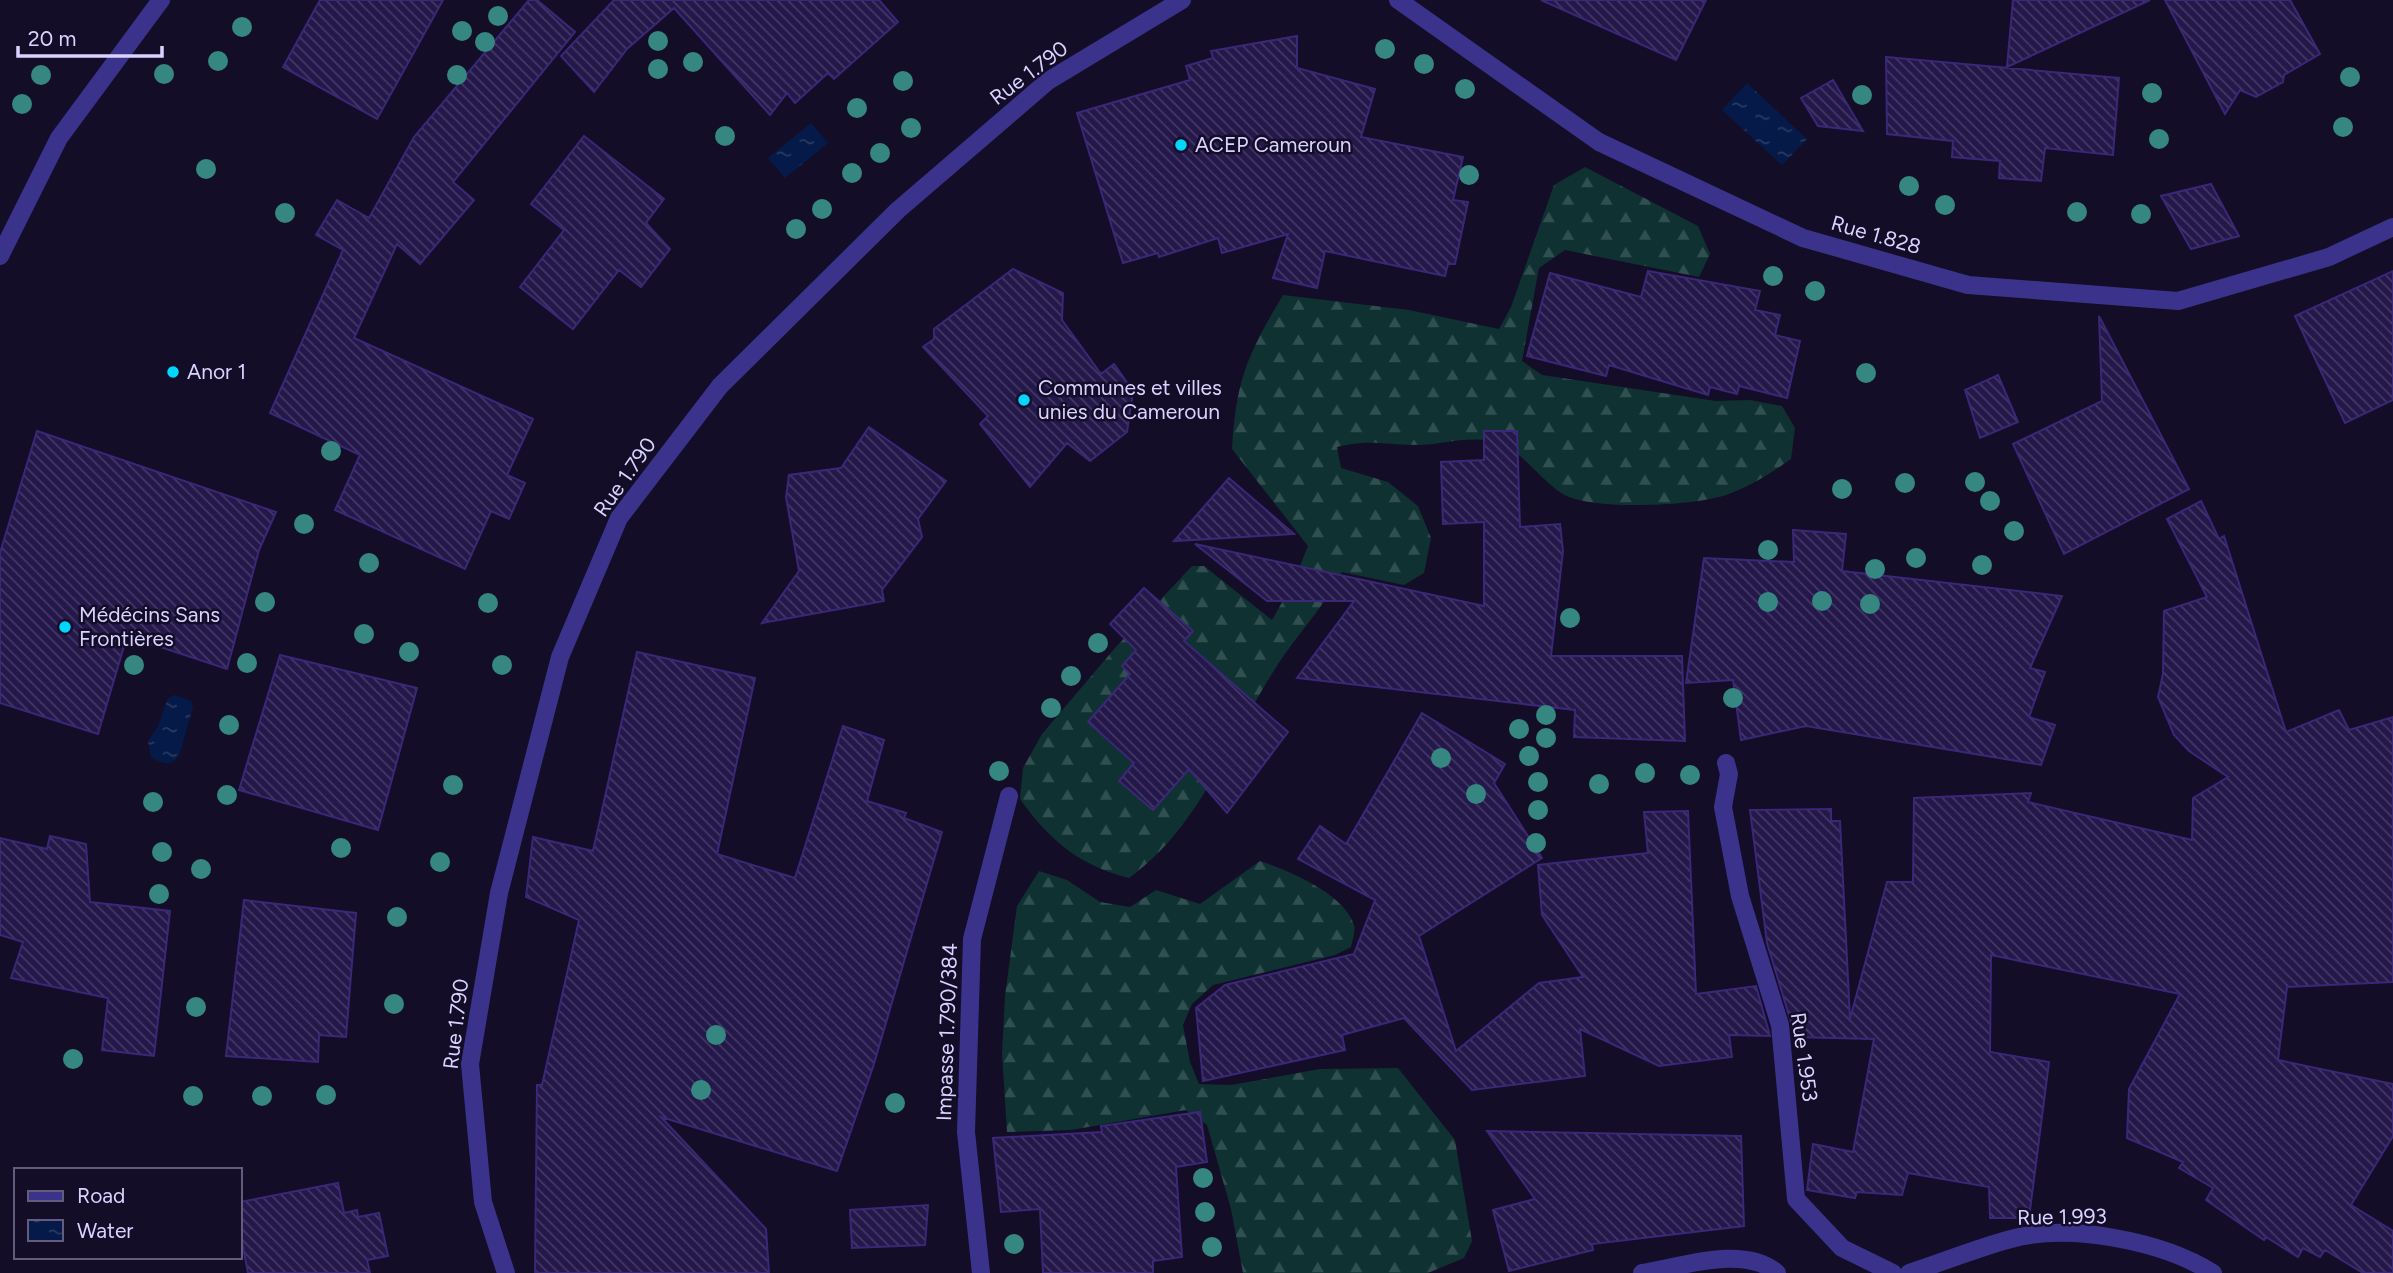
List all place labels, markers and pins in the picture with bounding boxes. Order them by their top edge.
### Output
place label: ACEP Cameroun [1195,132,1352,157]
marker: ACEP Cameroun [1173,137,1189,153]
place label: Anor 1 [187,359,246,384]
marker: Anor 1 [165,364,181,380]
place label: Communes et villes unies du Cameroun [1038,375,1222,424]
marker: Communes et villes unies du Cameroun [1016,392,1032,408]
place label: Médécins Sans Frontières [79,602,220,651]
marker: Médécins Sans Frontières [57,619,73,635]

